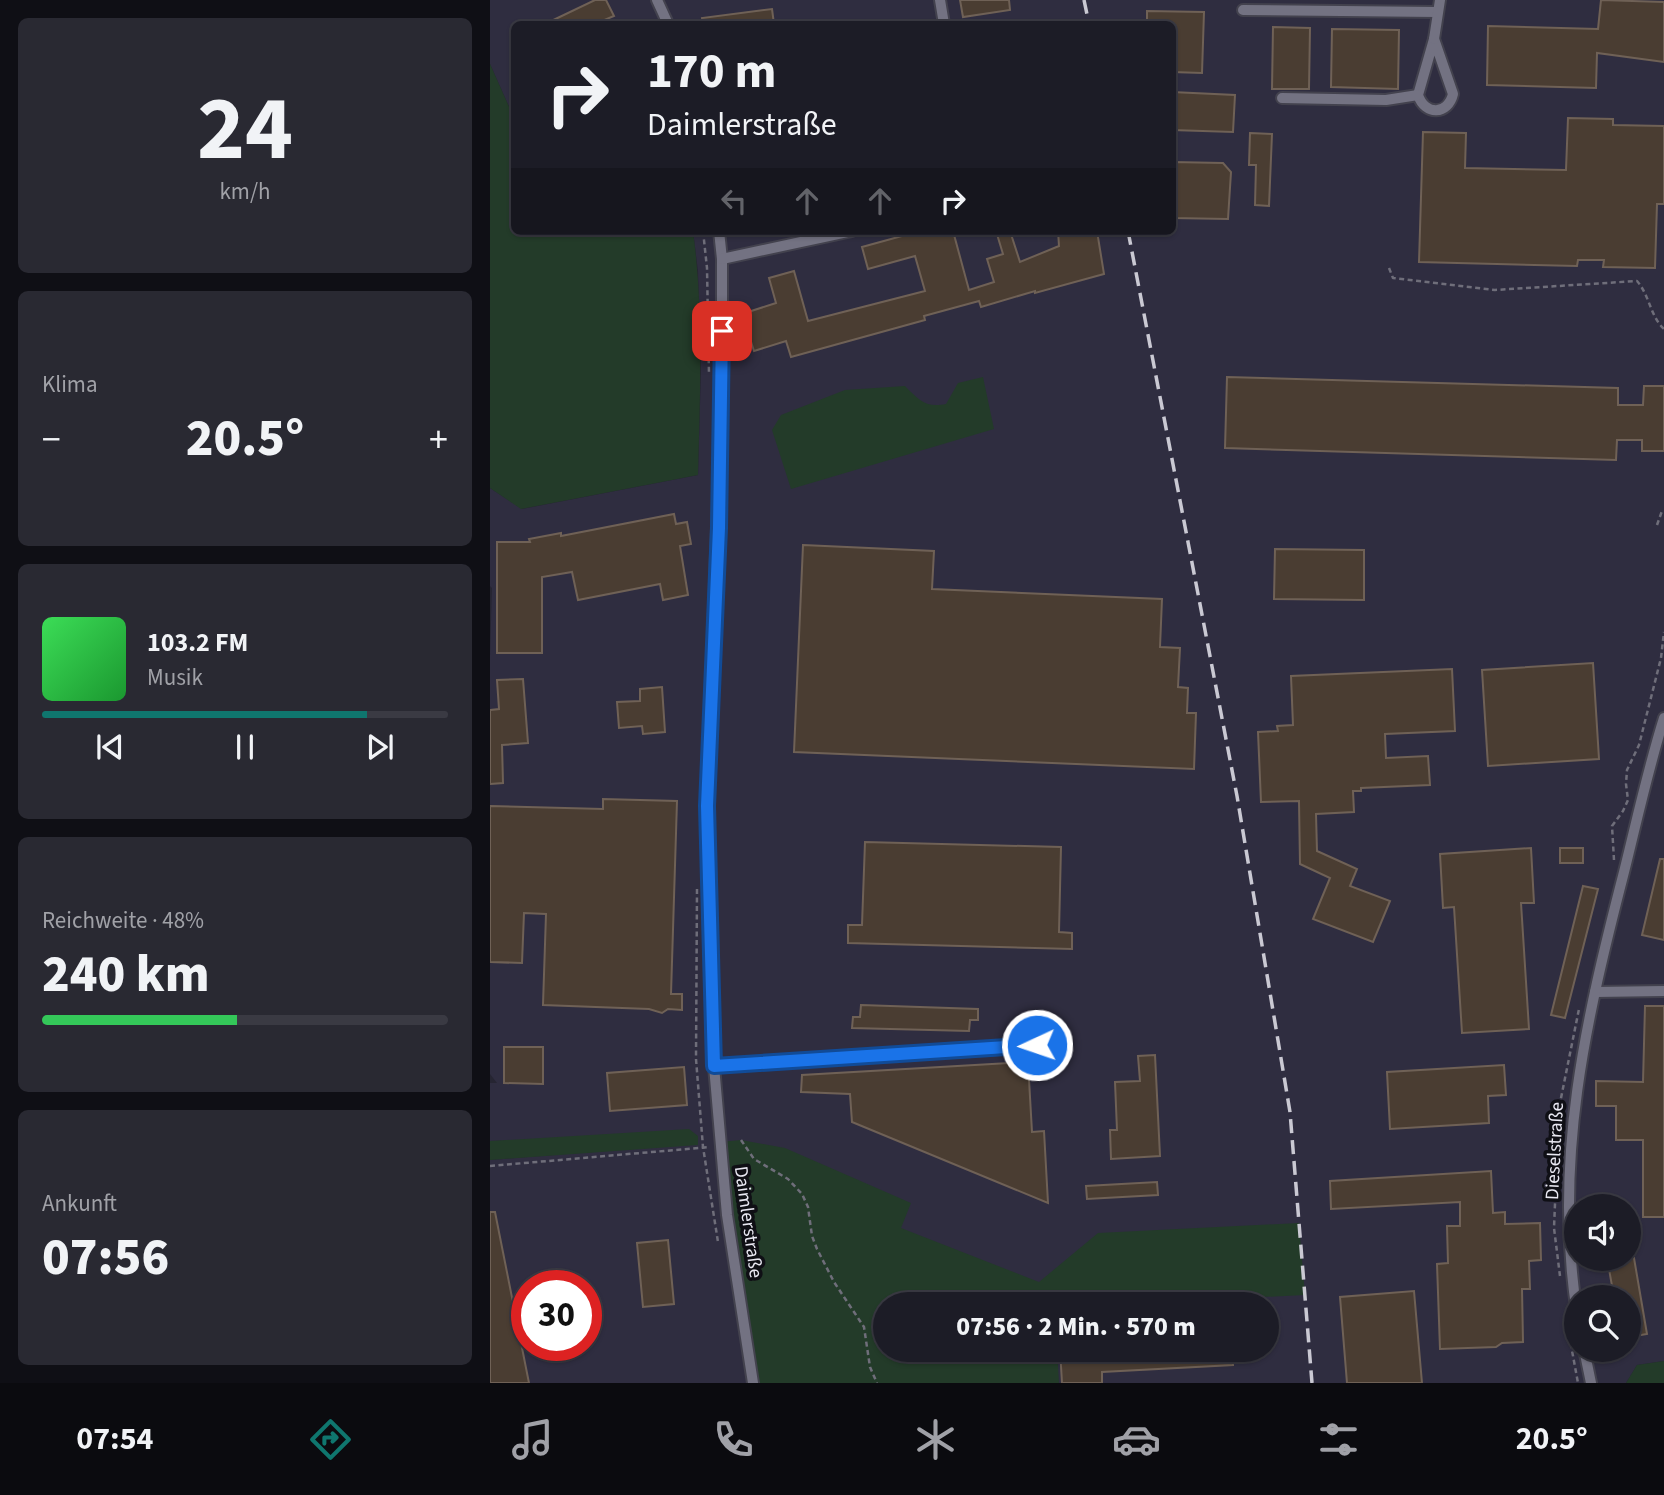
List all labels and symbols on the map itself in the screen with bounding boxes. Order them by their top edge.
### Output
pin [692,301,752,361]
position arrow [1000,1008,1074,1082]
street label: Dieselstraße [1539,1101,1571,1201]
street label: Daimlerstraße [727,1164,769,1280]
speed limit sign: 30 [511,1270,602,1361]

